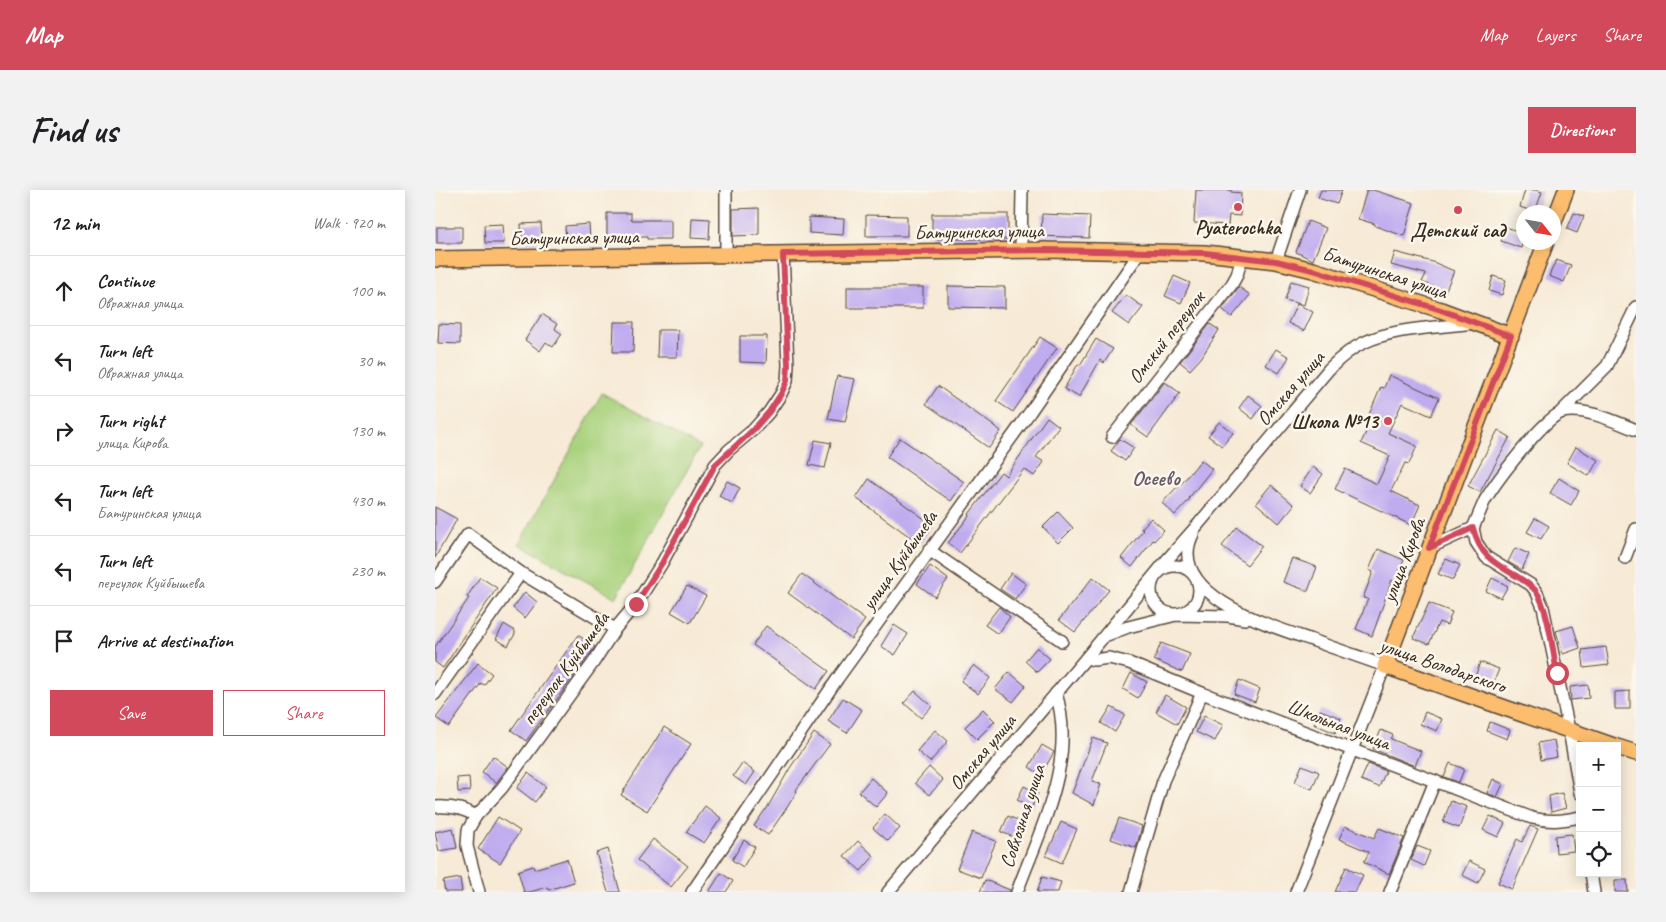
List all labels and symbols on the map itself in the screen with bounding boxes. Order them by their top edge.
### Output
marker: Pyaterochka [1232,201,1244,213]
marker: Детский сад [1452,204,1464,216]
north arrow [1516,205,1561,250]
place label: Pyaterochka [1195,215,1283,240]
street label: Батуринская улица [914,218,1046,245]
place label: Детский сад [1411,218,1507,243]
street label: Батуринская улица [509,224,641,251]
street label: Батуринская улица [1319,241,1452,305]
street label: Омский переулок [1122,285,1211,389]
street label: Омская улица [1251,344,1331,431]
place label: Школа №13 [1291,409,1380,434]
marker: Школа №13 [1382,415,1394,427]
district label: Осеево [1132,465,1182,491]
street label: улица Куйбышева [855,504,944,616]
street label: улица Кирова [1376,513,1432,607]
route end [625,593,648,616]
street label: переулок Куйбышева [516,605,616,730]
street label: улица Володарского [1376,632,1511,699]
route start [1546,662,1569,685]
street label: Школьная улица [1284,693,1395,756]
street label: Омская улица [943,708,1023,795]
street label: Совхозная улица [994,760,1051,871]

